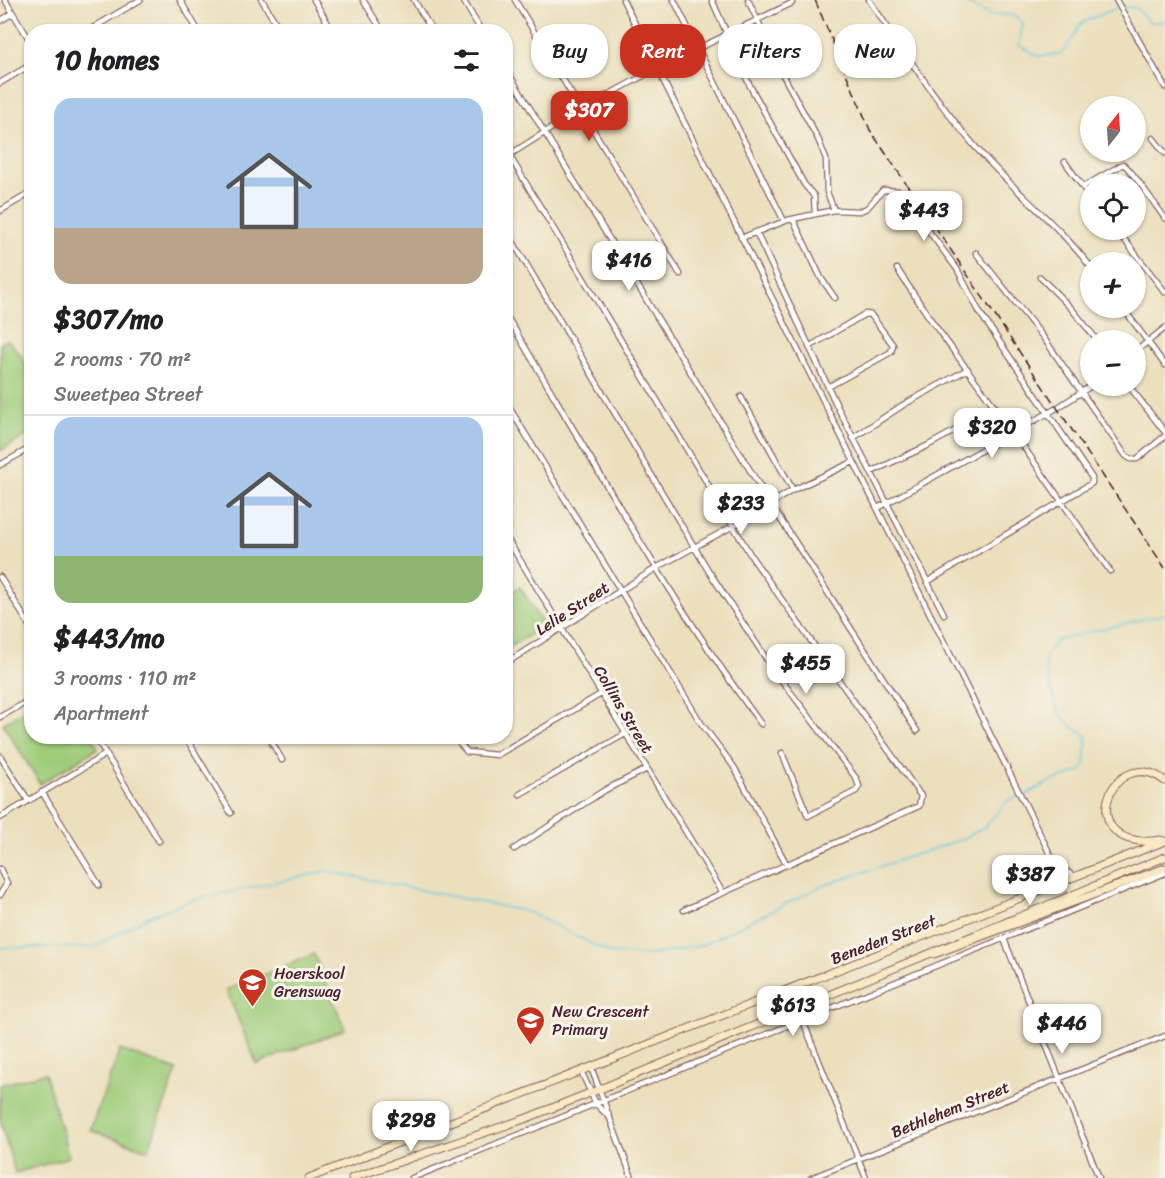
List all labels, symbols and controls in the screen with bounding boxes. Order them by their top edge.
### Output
chip: Buy [531,24,608,78]
chip: Rent [620,24,706,78]
chip: Filters [718,24,822,78]
chip: New [834,24,916,78]
text: 10 homes [54,37,159,83]
icon: filters [450,44,483,77]
pin: $307 [553,91,625,142]
text: $307 [565,93,613,128]
north arrow [1080,96,1146,162]
map controls [1080,96,1146,396]
icon: home [215,137,323,245]
button: locate [1080,174,1146,240]
pin: $443 [888,191,960,242]
text: $443 [899,193,949,228]
pin: $416 [593,241,665,292]
text: $416 [606,243,652,278]
button: + [1080,252,1146,318]
text: $307/mo [54,296,163,342]
button: − [1080,330,1146,396]
text: 2 rooms · 70 m² [54,342,191,377]
text: Sweetpea Street [54,377,203,412]
pin: $320 [956,408,1028,459]
text: $320 [968,410,1016,445]
icon: home [215,456,323,564]
pin: $233 [705,484,777,535]
text: $233 [718,486,764,521]
street label: Lelie Street [529,574,615,643]
text: $443/mo [54,615,164,661]
pin: $455 [770,644,842,695]
text: $455 [781,646,831,681]
street label: Collins Street [586,659,661,759]
text: 3 rooms · 110 m² [54,661,196,696]
text: Apartment [54,696,148,731]
pin: $387 [994,855,1066,906]
text: $387 [1006,857,1054,892]
street label: Beneden Street [826,906,941,973]
place label: Hoerskool Grenswag [274,959,345,1006]
school or university icon: Hoerskool Grenswag [237,966,269,1008]
pin: $613 [757,986,829,1037]
text: $613 [771,988,815,1023]
place label: New Crescent Primary [552,997,649,1044]
school or university icon: New Crescent Primary [515,1004,547,1046]
pin: $446 [1026,1004,1098,1055]
text: $446 [1037,1006,1087,1041]
street label: Bethlehem Street [887,1073,1014,1146]
pin: $298 [375,1101,447,1152]
text: $298 [386,1103,436,1138]

